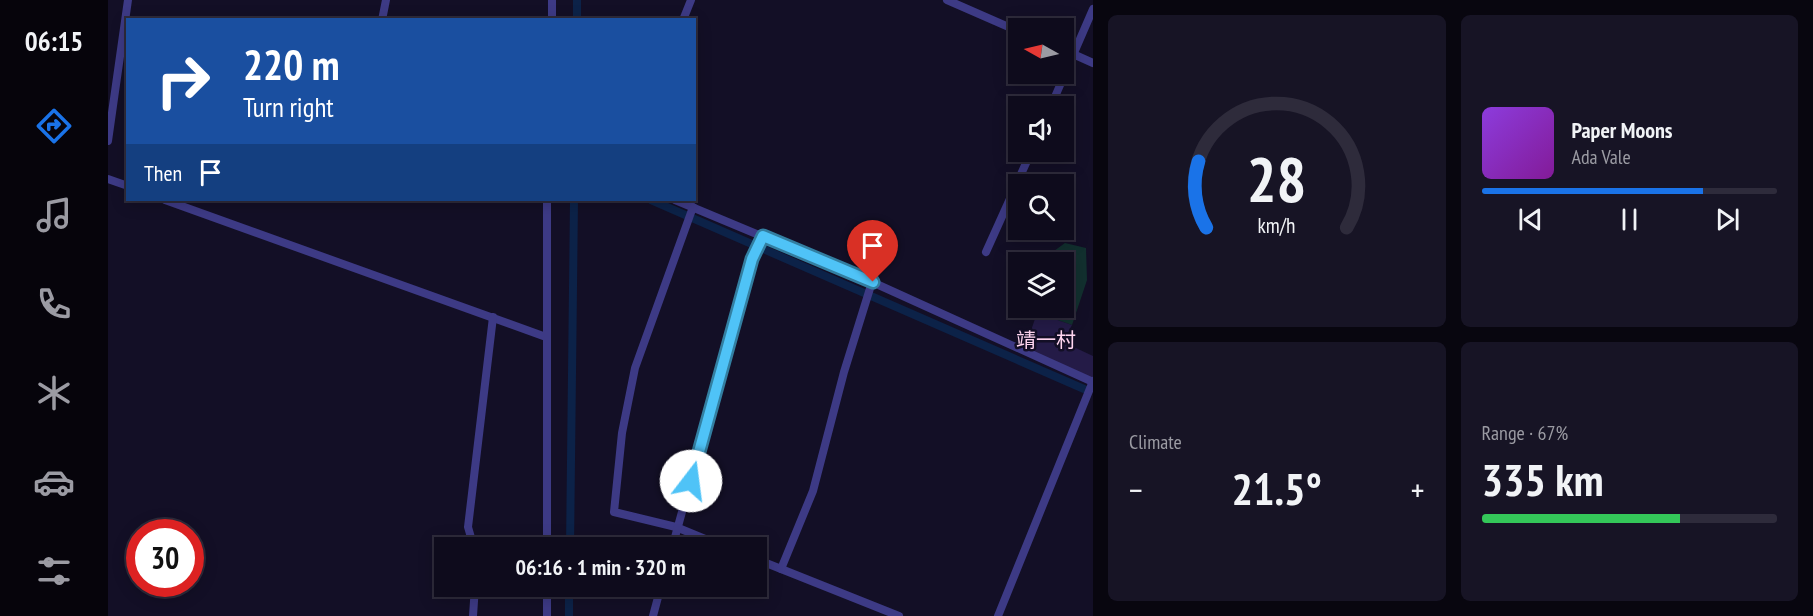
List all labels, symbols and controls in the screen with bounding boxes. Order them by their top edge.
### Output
north arrow [1008,18,1074,84]
map controls [1008,18,1074,318]
text: 06:15 [25,24,83,58]
text: 220 m [243,37,340,92]
icon: right [144,42,222,120]
text: Turn right [243,90,334,124]
button: sound [1008,96,1074,162]
icon: directions [33,105,75,147]
text: Paper Moons [1572,116,1673,144]
text: 28 [1247,138,1307,219]
text: Ada Vale [1572,144,1631,170]
icon: arrive [194,156,227,189]
text: Then [144,159,182,187]
button: search [1008,174,1074,240]
icon: music [33,194,75,236]
icon: previous [1514,203,1547,236]
icon: pause [1613,203,1646,236]
icon: next [1711,203,1744,236]
text: km/h [1258,212,1296,240]
pin [847,220,898,282]
icon: arrive [856,229,889,262]
button: layers [1008,252,1074,318]
icon: phone [33,283,75,325]
district label: 靖一村 [1016,327,1076,353]
icon: climate [33,372,75,414]
text: Range · 67% [1482,420,1568,446]
text: Climate [1129,429,1182,455]
position arrow [659,449,723,513]
text: 335 km [1482,450,1604,508]
text: 21.5° [1232,459,1322,517]
icon: car [33,461,75,503]
text: − [1129,468,1143,511]
text: + [1411,468,1424,511]
speed limit sign: 30 [126,519,204,597]
icon: filters [33,550,75,592]
text: 06:16 · 1 min · 320 m [515,553,686,581]

